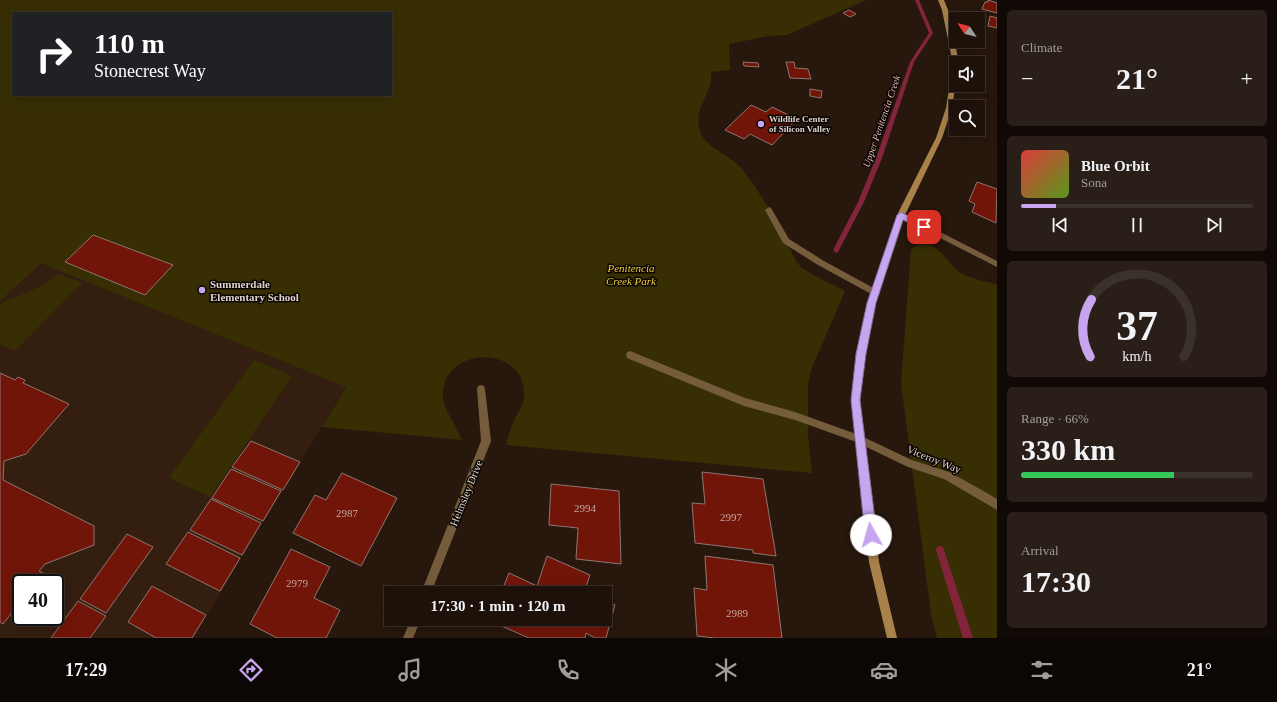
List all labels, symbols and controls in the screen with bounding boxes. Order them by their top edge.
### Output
north arrow [949,12,985,48]
map controls [949,12,985,136]
icon: right [28,28,80,80]
text: 110 m [94,28,165,59]
text: Climate [1021,40,1062,55]
button: sound [949,56,985,92]
text: Stonecrest Way [94,61,206,81]
text: 21° [1116,62,1158,95]
text: − [1021,66,1033,91]
text: + [1241,66,1253,91]
water label: Upper Penitencia Creek [861,73,903,169]
button: search [949,100,985,136]
place label: Wildlife Center of Silicon Valley [769,114,831,134]
marker: Wildlife Center of Silicon Valley [756,119,766,129]
text: Blue Orbit [1081,158,1150,174]
text: Sona [1081,175,1107,190]
pin [907,210,941,244]
icon: previous [1049,214,1071,236]
icon: pause [1126,214,1148,236]
icon: next [1203,214,1225,236]
icon: arrive [913,216,935,238]
park label: Penitencia Creek Park [606,262,657,287]
place label: Summerdale Elementary School [210,278,299,303]
marker: Summerdale Elementary School [197,285,207,295]
text: 37 [1116,303,1158,349]
text: km/h [1122,348,1152,364]
text: Range · 66% [1021,411,1089,426]
text: 330 km [1021,433,1115,466]
street label: Viceroy Way [905,443,963,475]
street label: Helmsley Drive [447,458,485,528]
house number: 2994 [574,502,597,514]
house number: 2987 [336,507,359,519]
house number: 2997 [720,511,743,523]
position arrow [850,514,892,556]
text: Arrival [1021,543,1059,558]
text: 17:30 [1021,565,1091,598]
speed limit sign: 40 [12,574,64,626]
house number: 2979 [286,577,309,589]
text: 17:30 · 1 min · 120 m [431,598,566,614]
house number: 2989 [726,607,749,619]
icon: directions [237,656,265,684]
icon: music [396,656,424,684]
icon: phone [554,656,582,684]
icon: climate [712,656,740,684]
icon: car [870,656,898,684]
icon: filters [1028,656,1056,684]
text: 17:29 [65,660,107,680]
text: 21° [1187,660,1212,680]

